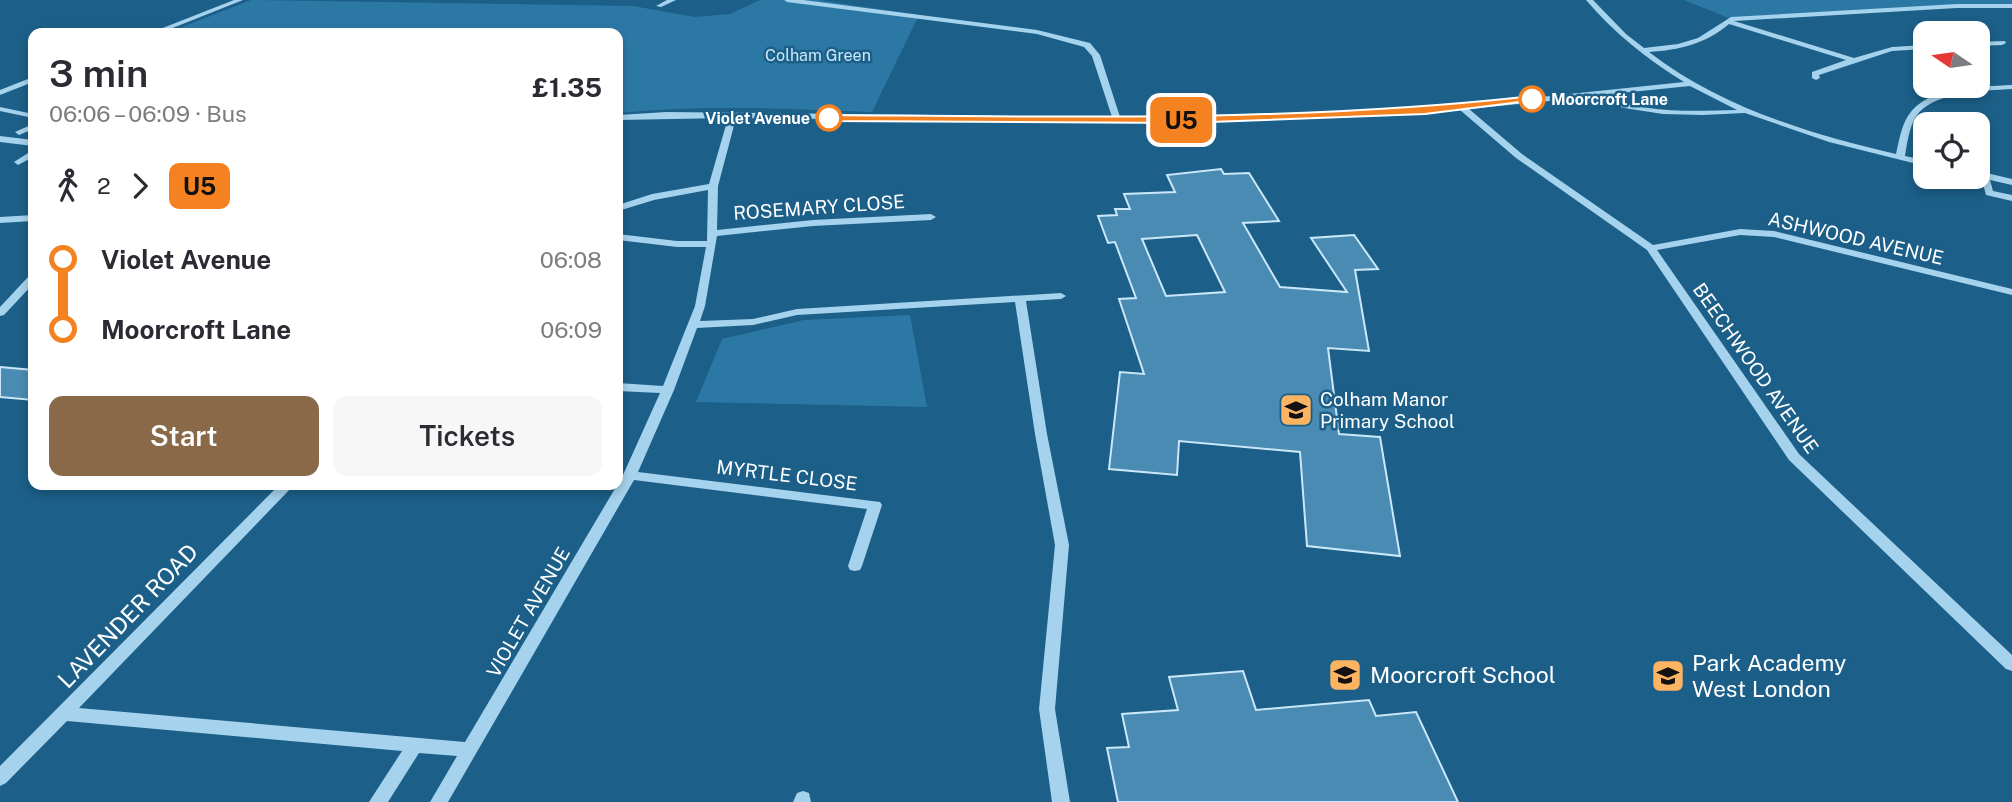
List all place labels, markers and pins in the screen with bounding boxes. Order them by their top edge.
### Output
marker: Moorcroft Lane [1519,86,1545,112]
place label: Moorcroft Lane [1551,90,1668,109]
marker: Violet Avenue [816,105,842,131]
place label: Violet Avenue [705,109,810,128]
place label: Colham Manor Primary School [1320,388,1455,432]
school or university icon: Colham Manor Primary School [1277,391,1315,429]
place label: Park Academy West London [1692,649,1846,702]
school or university icon: Moorcroft School [1326,656,1364,694]
school or university icon: Park Academy West London [1649,657,1687,695]
place label: Moorcroft School [1370,661,1556,688]

